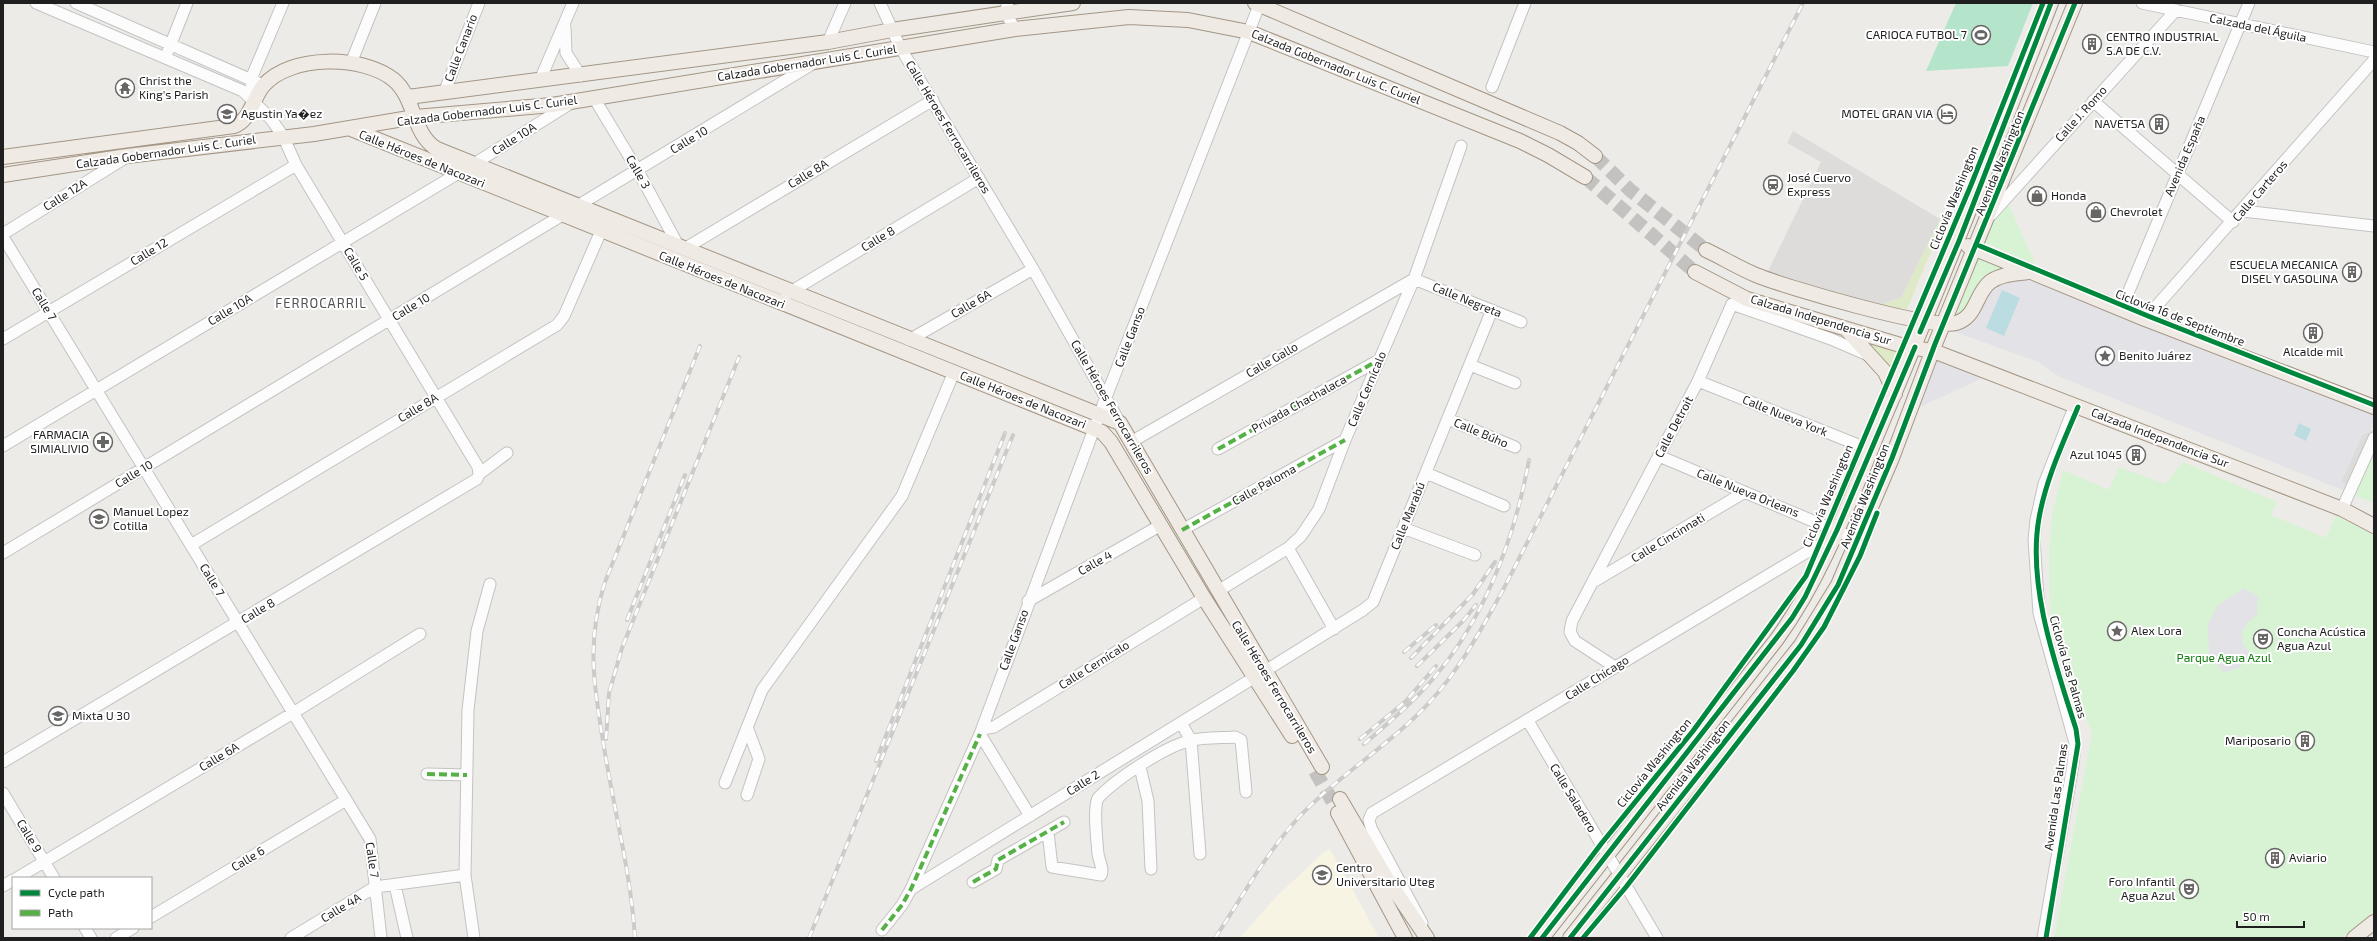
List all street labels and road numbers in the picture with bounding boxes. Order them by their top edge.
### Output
street label: Calzada del Águila [2208,10,2308,44]
street label: Calle Canario [441,12,479,83]
street label: Calzada Gobernador Luis C. Curiel [1250,26,1423,107]
street label: Calzada Gobernador Luis C. Curiel [716,41,898,83]
street label: Calle Héroes Ferrocarrileros [904,58,994,195]
street label: Calle J. Romo [2051,82,2109,144]
street label: Calzada Gobernador Luis C. Curiel [396,92,578,128]
street label: Avenida Washington [1972,108,2027,217]
street label: Avenida España [2161,113,2207,198]
street label: Calle 10A [489,119,538,157]
street label: Calle 10 [667,122,710,156]
street label: Calle Héroes de Nacozari [357,126,488,190]
street label: Calzada Gobernador Luis C. Curiel [75,131,257,171]
street label: Ciclovía Washington [1926,144,1980,251]
street label: Calle 3 [624,152,654,191]
street label: Calle 8A [785,155,831,191]
street label: Calle Carteros [2229,157,2290,224]
street label: Calle 12A [40,175,89,213]
street label: Calle 8 [858,223,897,254]
street label: Calle 12 [127,234,170,268]
street label: Calle 5 [342,244,372,283]
street label: Calle Héroes de Nacozari [657,247,788,311]
street label: Calle Negreta [1431,279,1504,319]
street label: Calle 7 [30,285,60,322]
street label: Calle 6A [948,286,994,320]
street label: Ciclovía 16 de Septiembre [2114,286,2247,348]
street label: Calle 10 [389,289,432,323]
street label: Calle 10A [205,290,255,328]
street label: Calzada Independencia Sur [1749,291,1894,347]
street label: Calle Ganso [1111,304,1147,369]
street label: Calle Héroes Ferrocarrileros [1069,337,1157,476]
street label: Calle Gallo [1243,339,1300,380]
street label: Calle Cernícalo [1344,349,1388,428]
street label: Calle Héroes de Nacozari [958,367,1089,431]
street label: Privada Chachalaca [1249,371,1348,435]
street label: Calle 8A [395,389,441,425]
street label: Calle Nueva York [1741,392,1830,438]
street label: Calle Detroit [1651,393,1695,460]
street label: Calzada Independencia Sur [2089,404,2231,470]
street label: Calle Búho [1452,414,1511,450]
street label: Avenida Washington [1837,441,1892,550]
street label: Ciclovía Washington [1799,442,1855,549]
street label: Calle 10 [112,456,155,490]
street label: Calle Paloma [1229,461,1298,507]
street label: Calle Nueva Orleans [1695,465,1802,519]
street label: Calle Marabú [1387,480,1427,552]
street label: Calle Cincinnati [1628,510,1707,565]
street label: Calle 4 [1075,547,1114,577]
street label: Calle 7 [198,561,228,598]
street label: Calle 8 [238,595,277,626]
street label: Calle Ganso [996,607,1031,672]
street label: Ciclovía Las Palmas [2048,614,2090,720]
street label: Calle Héroes Ferrocarrileros [1230,618,1320,755]
street label: Calle Cernícalo [1056,637,1131,691]
street label: Calle Chicago [1562,652,1631,702]
street label: Ciclovía Washington [1613,715,1693,810]
street label: Avenida Washington [1652,716,1732,813]
street label: Calle 6A [196,739,241,773]
street label: Avenida Las Palmas [2041,742,2069,851]
street label: Calle Saladero [1548,760,1600,835]
street label: Calle 2 [1063,766,1102,798]
street label: Calle 9 [14,816,45,855]
street label: Calle 7 [364,841,382,879]
street label: Calle 6 [228,843,267,874]
street label: Calle 4A [318,889,364,925]

